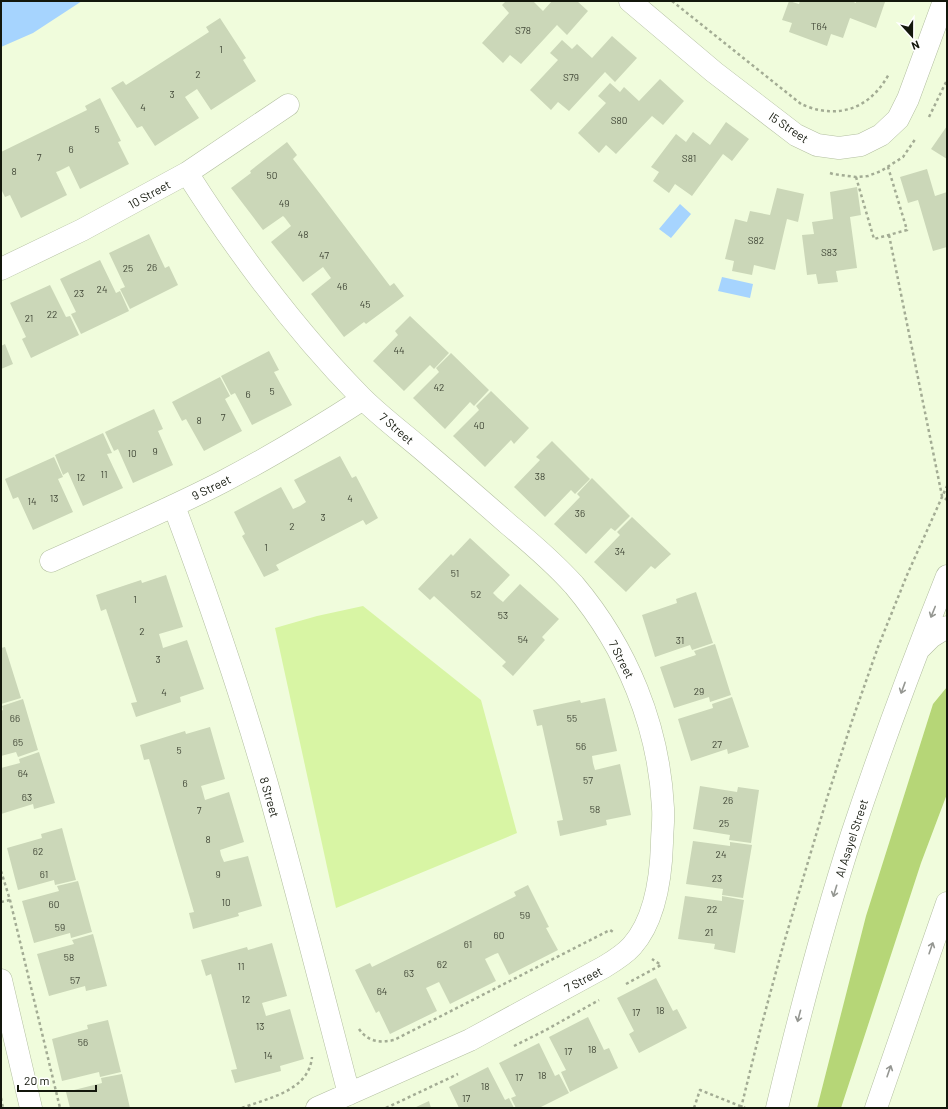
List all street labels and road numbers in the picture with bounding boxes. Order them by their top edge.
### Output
street label: I5 Street [767,109,811,145]
street label: 10 Street [125,177,173,211]
street label: 7 Street [377,409,417,447]
street label: 9 Street [189,472,233,502]
street label: 7 Street [606,638,638,680]
street label: 8 Street [258,775,282,819]
street label: Al Asayel Street [832,797,870,879]
street label: 7 Street [562,963,604,995]

